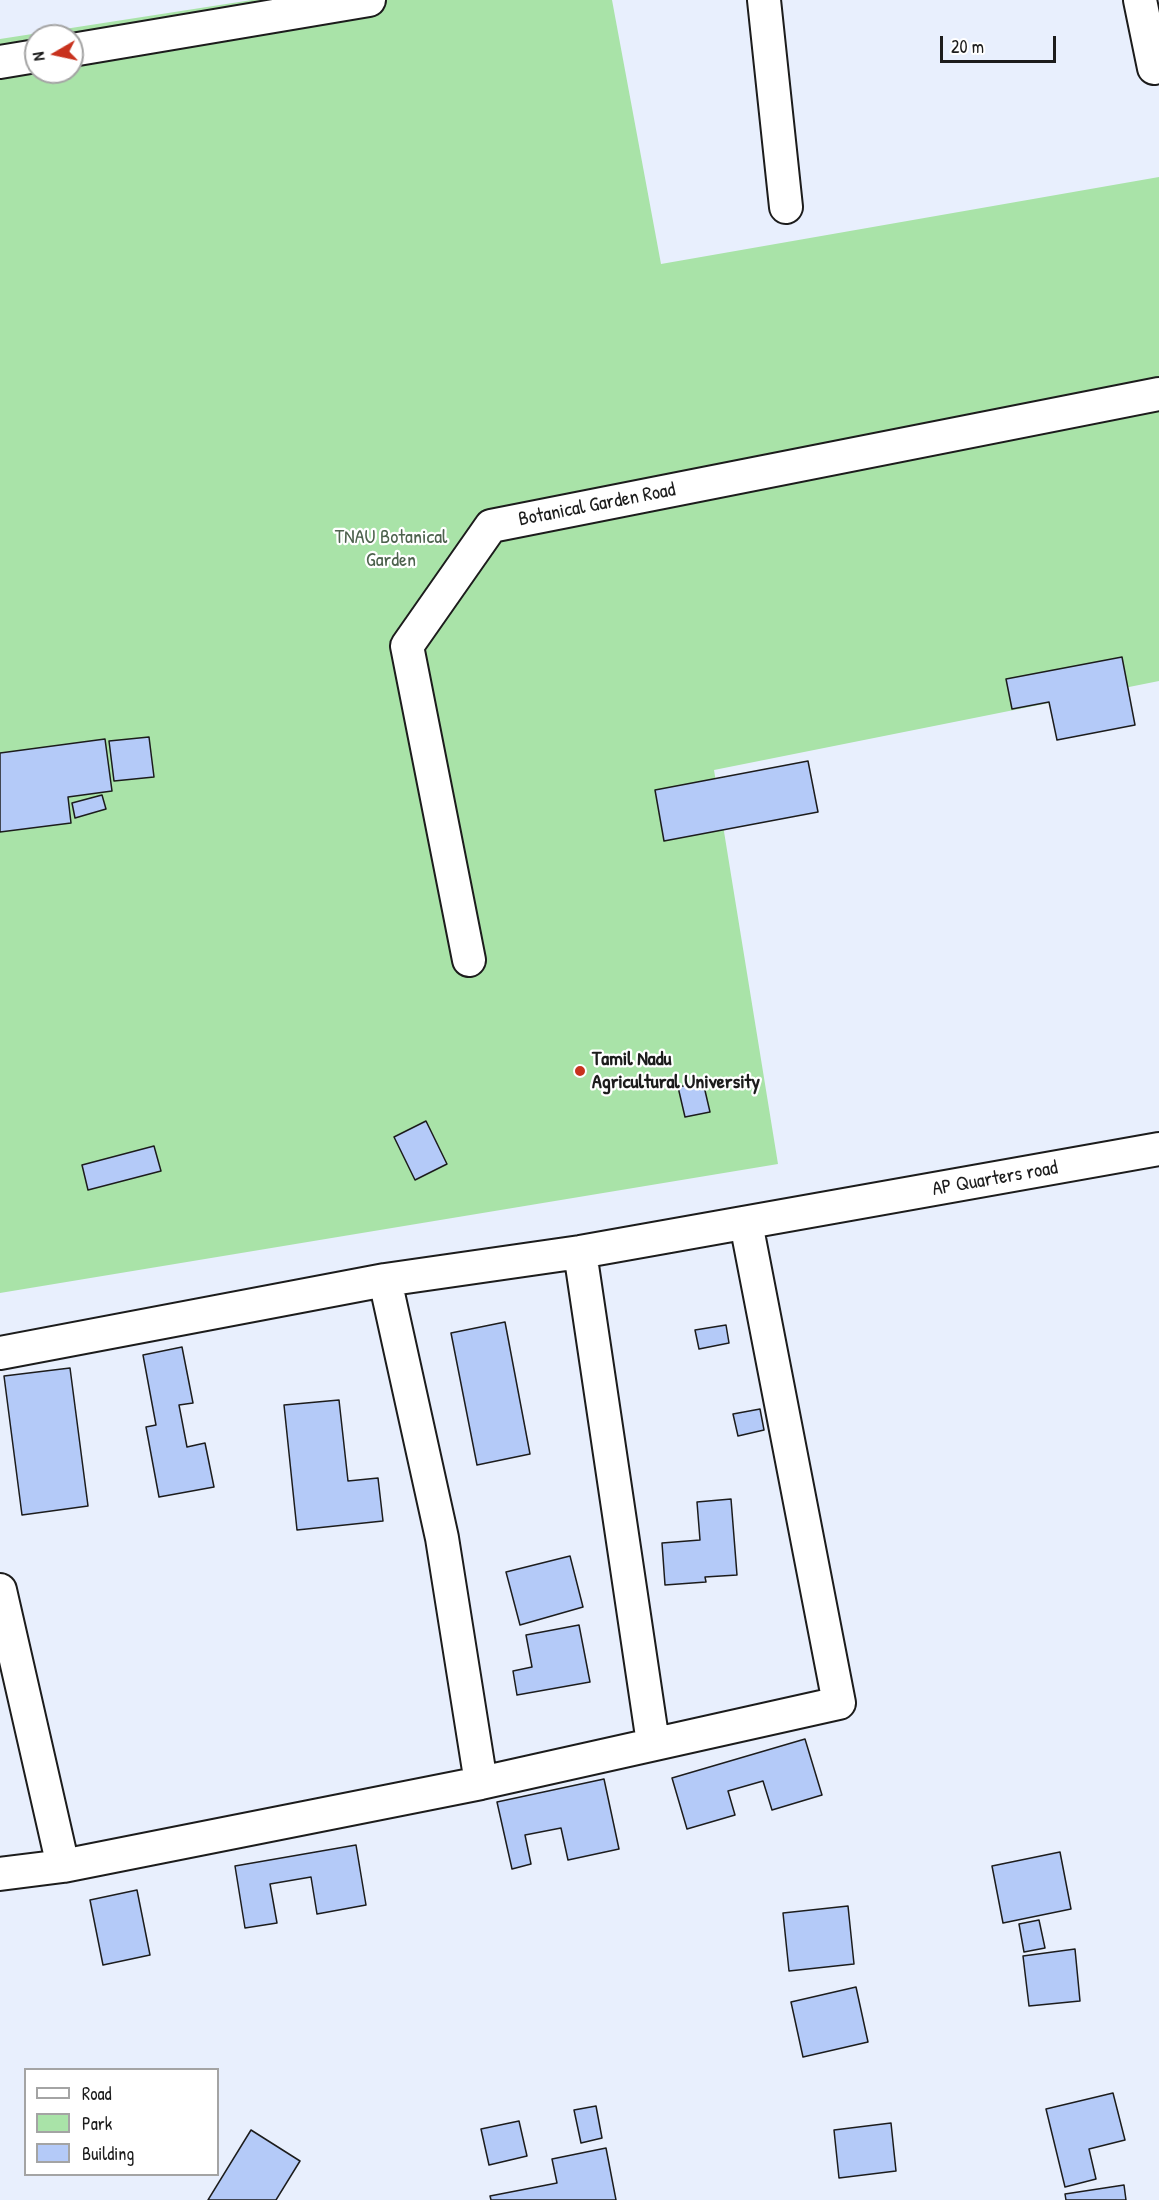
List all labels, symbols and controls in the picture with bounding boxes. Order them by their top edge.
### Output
north arrow [24,24,84,84]
scale bar [943,24,1058,62]
text: 20 m [951,34,984,59]
text: N [27,51,50,62]
street label: Botanical Garden Road [517,478,677,532]
park label: TNAU Botanical Garden [335,526,447,573]
place label: Tamil Nadu Agricultural University [592,1048,760,1095]
marker: Tamil Nadu Agricultural University [573,1064,587,1078]
street label: AP Quarters road [930,1156,1060,1202]
legend [24,2068,219,2176]
text: Road [82,2081,112,2106]
text: Park [82,2111,112,2136]
text: Building [82,2141,134,2166]

